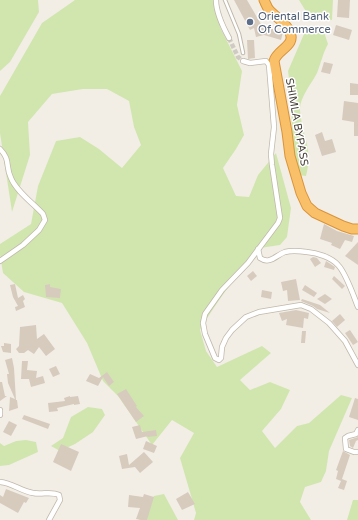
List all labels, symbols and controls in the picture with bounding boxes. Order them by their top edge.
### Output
place label: Oriental Bank Of Commerce [258,10,331,36]
marker: Oriental Bank Of Commerce [245,17,255,27]
street label: SHIMLA BYPASS [283,77,311,167]

